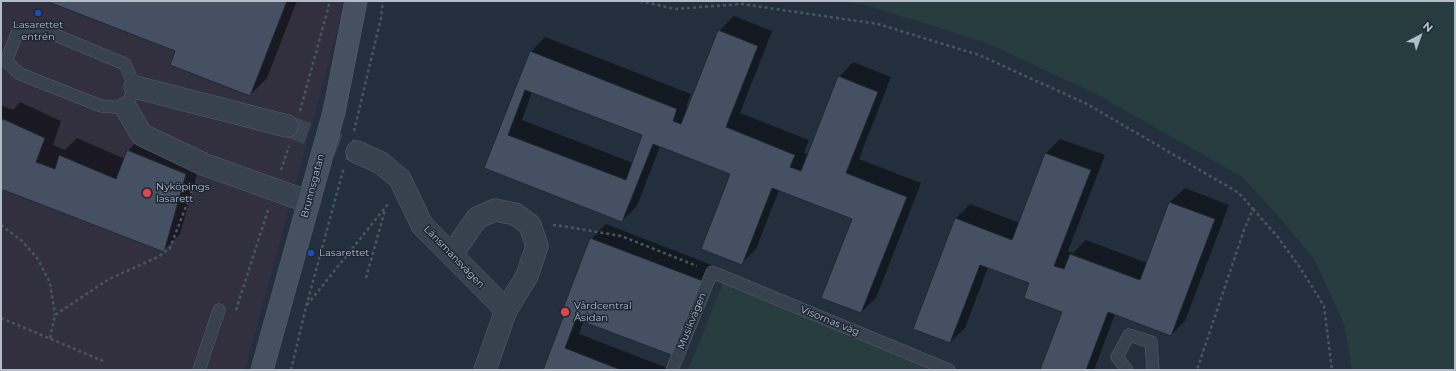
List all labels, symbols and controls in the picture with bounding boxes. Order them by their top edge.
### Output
marker: Lasarettet entrén [33,8,43,18]
north arrow [1400,16,1440,56]
place label: Lasarettet entrén [13,19,63,42]
text: N [1420,19,1436,35]
street label: Brunnsgatan [299,153,327,219]
place label: Nyköpings lasarett [156,181,210,204]
marker: Nyköpings lasarett [141,187,153,199]
street label: Länsmansvägen [421,223,487,291]
place label: Lasarettet [319,247,369,259]
marker: Lasarettet [306,248,316,258]
street label: Musikvägen [675,291,709,351]
place label: Vårdcentral Åsidan [574,300,632,324]
street label: Visornas väg [799,304,861,338]
marker: Vårdcentral Åsidan [559,306,571,318]

